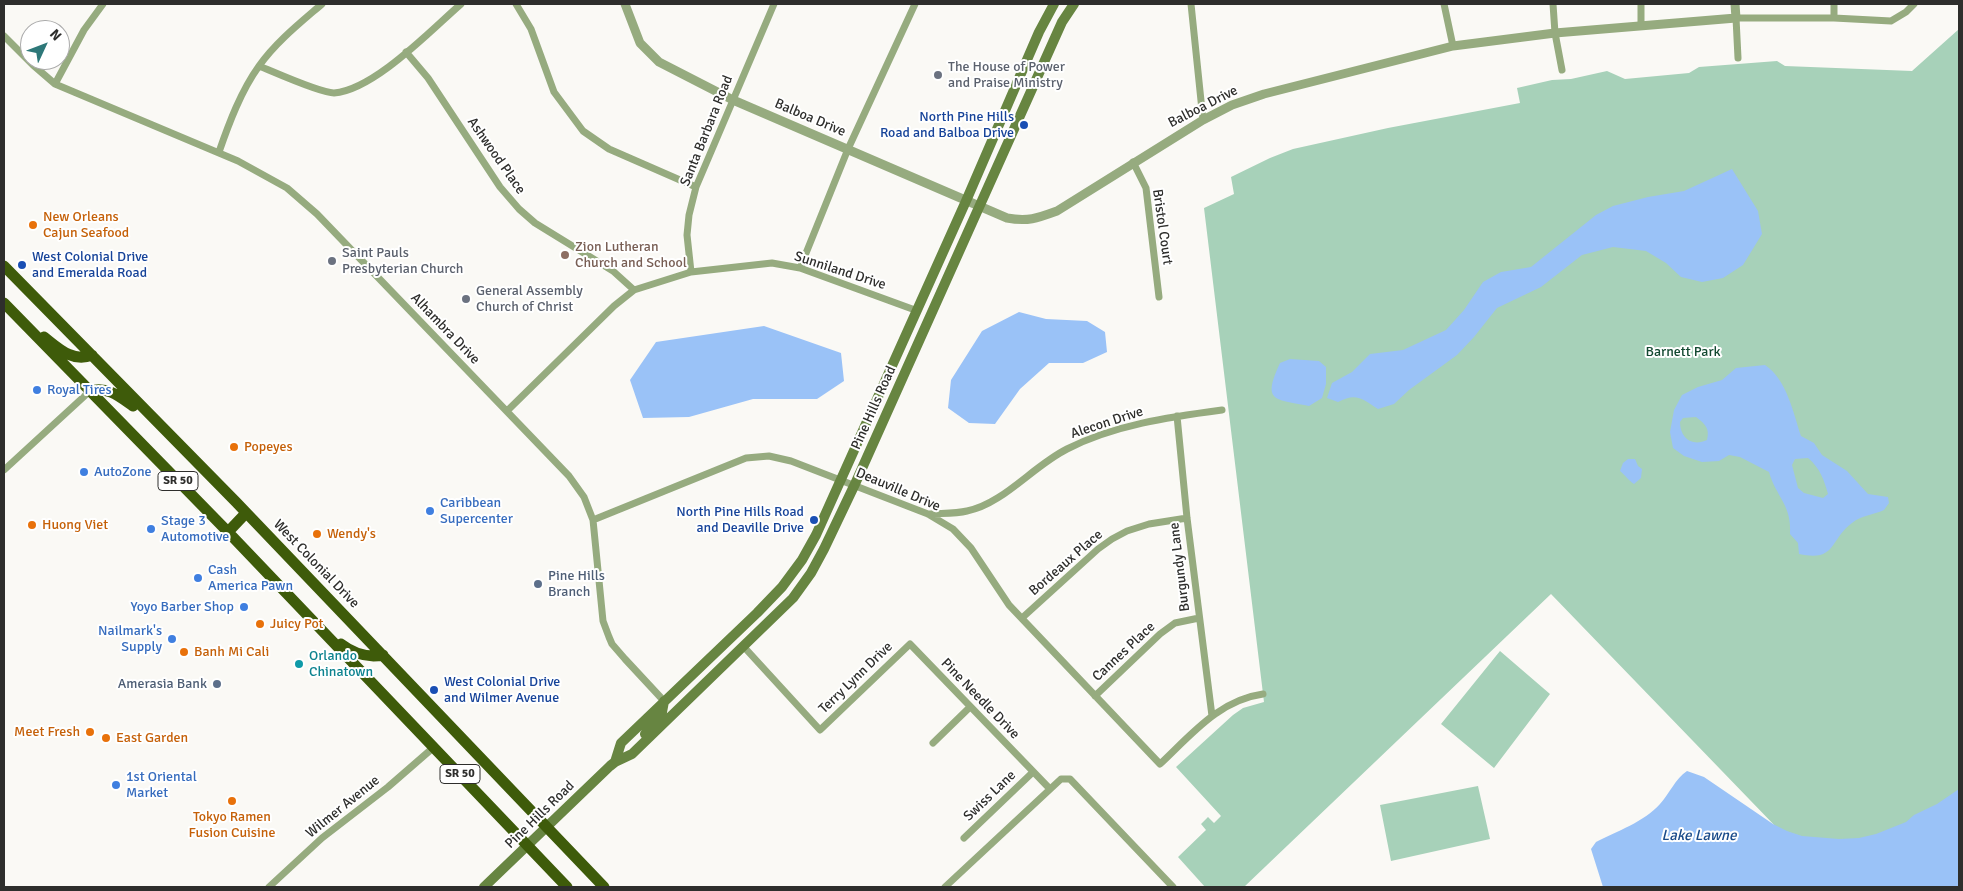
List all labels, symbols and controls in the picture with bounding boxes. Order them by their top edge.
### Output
north arrow [20,20,70,70]
text: N [46,26,65,44]
place label: The House of Power and Praise Ministry [948,59,1065,92]
marker: The House of Power and Praise Ministry [932,69,944,81]
street label: Santa Barbara Road [677,73,737,189]
street label: Balboa Drive [1165,82,1241,132]
street label: Balboa Drive [772,95,848,141]
place label: North Pine Hills Road and Balboa Drive [880,109,1014,142]
street label: Ashwood Place [463,114,529,198]
marker: North Pine Hills Road and Balboa Drive [1018,119,1030,131]
street label: Bristol Court [1148,188,1176,266]
place label: New Orleans Cajun Seafood [43,209,129,242]
marker: New Orleans Cajun Seafood [27,219,39,231]
place label: Zion Lutheran Church and School [575,239,687,272]
place label: Saint Pauls Presbyterian Church [342,245,463,278]
street label: Sunniland Drive [792,248,888,294]
place label: West Colonial Drive and Emeralda Road [32,249,148,282]
marker: Zion Lutheran Church and School [559,249,571,261]
marker: Saint Pauls Presbyterian Church [326,255,338,267]
marker: West Colonial Drive and Emeralda Road [16,259,28,271]
place label: General Assembly Church of Christ [476,283,583,316]
street label: Alhambra Drive [407,290,483,368]
marker: General Assembly Church of Christ [460,293,472,305]
park label: Barnett Park [1645,344,1721,360]
street label: Pine Hills Road [848,364,900,452]
place label: Royal Tires [47,382,112,398]
marker: Royal Tires [31,384,43,396]
street label: Alecon Drive [1069,403,1145,443]
place label: Popeyes [244,439,293,455]
marker: Popeyes [228,441,240,453]
place label: AutoZone [94,464,152,480]
street label: Deauville Drive [853,465,943,515]
marker: AutoZone [78,466,90,478]
road number: SR 50 [158,472,198,491]
place label: Caribbean Supercenter [440,495,513,528]
place label: North Pine Hills Road and Deaville Drive [676,504,804,536]
marker: Caribbean Supercenter [424,505,436,517]
place label: Stage 3 Automotive [161,513,229,546]
marker: North Pine Hills Road and Deaville Drive [808,514,820,526]
street label: West Colonial Drive [270,516,362,612]
place label: Huong Viet [42,517,108,533]
marker: Huong Viet [26,519,38,531]
street label: Burgundy Lane [1166,521,1194,613]
marker: Stage 3 Automotive [145,523,157,535]
place label: Wendy's [327,526,376,542]
street label: Bordeaux Place [1026,526,1106,600]
marker: Wendy's [311,528,323,540]
place label: Cash America Pawn [208,562,293,594]
place label: Pine Hills Branch [548,568,605,600]
marker: Cash America Pawn [192,572,204,584]
marker: Pine Hills Branch [532,578,544,590]
place label: Yoyo Barber Shop [131,599,234,615]
marker: Yoyo Barber Shop [238,601,250,613]
place label: Juicy Pot [270,616,324,632]
marker: Juicy Pot [254,618,266,630]
street label: Cannes Place [1089,619,1159,685]
place label: Nailmark's Supply [98,623,162,656]
marker: Nailmark's Supply [166,633,178,645]
street label: Terry Lynn Drive [816,639,896,717]
place label: Banh Mi Cali [194,644,269,660]
marker: Banh Mi Cali [178,646,190,658]
place label: Orlando Chinatown [309,648,373,680]
street label: Pine Needle Drive [937,655,1023,743]
marker: Orlando Chinatown [293,658,305,670]
place label: West Colonial Drive and Wilmer Avenue [444,674,560,706]
place label: Amerasia Bank [118,676,207,692]
marker: Amerasia Bank [211,678,223,690]
marker: West Colonial Drive and Wilmer Avenue [428,684,440,696]
place label: Meet Fresh [14,724,80,740]
marker: Meet Fresh [84,726,96,738]
place label: East Garden [116,730,188,746]
marker: East Garden [100,732,112,744]
road number: SR 50 [440,764,480,784]
street label: Swiss Lane [960,767,1020,825]
place label: 1st Oriental Market [126,769,197,802]
street label: Wilmer Avenue [303,772,383,842]
street label: Pine Hills Road [502,778,578,852]
marker: 1st Oriental Market [110,779,122,791]
marker: Tokyo Ramen Fusion Cuisine [226,795,238,807]
place label: Tokyo Ramen Fusion Cuisine [189,809,275,842]
water label: Lake Lawne [1662,827,1736,845]

